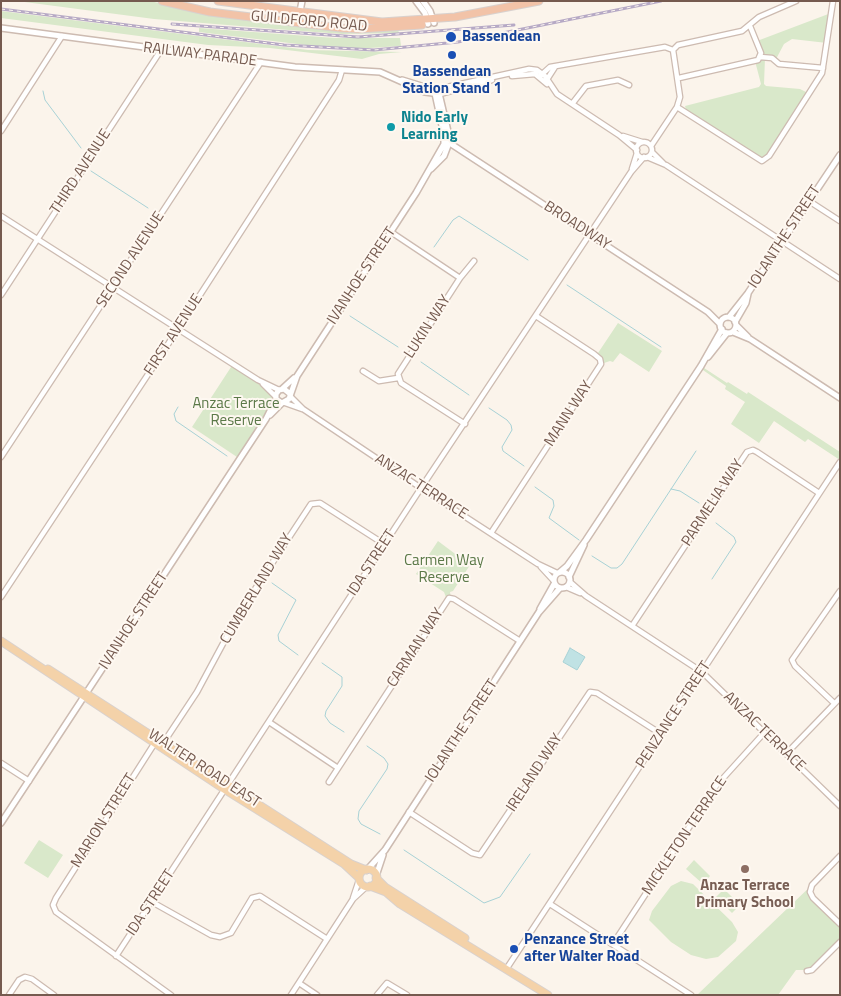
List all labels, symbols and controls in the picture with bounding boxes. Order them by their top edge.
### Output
street label: GUILDFORD ROAD [250,8,368,36]
place label: Bassendean [462,28,541,46]
marker: Bassendean [444,30,458,44]
street label: RAILWAY PARADE [142,39,258,71]
marker: Bassendean Station Stand 1 [446,49,458,61]
place label: Bassendean Station Stand 1 [402,63,502,98]
place label: Nido Early Learning [401,109,468,144]
marker: Nido Early Learning [385,121,397,133]
street label: THIRD AVENUE [47,126,115,218]
street label: IOLANTHE STREET [745,182,825,292]
street label: BROADWAY [540,198,614,254]
street label: SECOND AVENUE [93,209,169,311]
street label: IVANHOE STREET [324,224,400,328]
street label: FIRST AVENUE [141,291,207,379]
street label: LUKIN WAY [401,292,455,362]
street label: MANN WAY [541,378,597,450]
park label: Anzac Terrace Reserve [192,395,280,430]
street label: ANZAC TERRACE [371,450,471,524]
street label: PARMELIA WAY [678,456,748,550]
street label: IDA STREET [344,527,400,599]
street label: CUMBERLAND WAY [217,530,297,648]
park label: Carmen Way Reserve [404,552,484,587]
street label: IVANHOE STREET [96,569,172,673]
street label: CARMAN WAY [384,605,448,691]
street label: PENZANCE STREET [633,658,715,772]
street label: IOLANTHE STREET [422,676,502,786]
street label: ANZAC TERRACE [719,688,809,776]
street label: WALTER ROAD EAST [144,726,264,812]
street label: IRELAND WAY [503,730,567,816]
street label: MARION STREET [68,771,140,871]
street label: MICKLETON TERRACE [639,773,731,899]
marker: Anzac Terrace Primary School [739,863,751,875]
street label: IDA STREET [123,867,179,939]
place label: Anzac Terrace Primary School [696,877,794,912]
place label: Penzance Street after Walter Road [524,931,639,966]
marker: Penzance Street after Walter Road [508,943,520,955]

